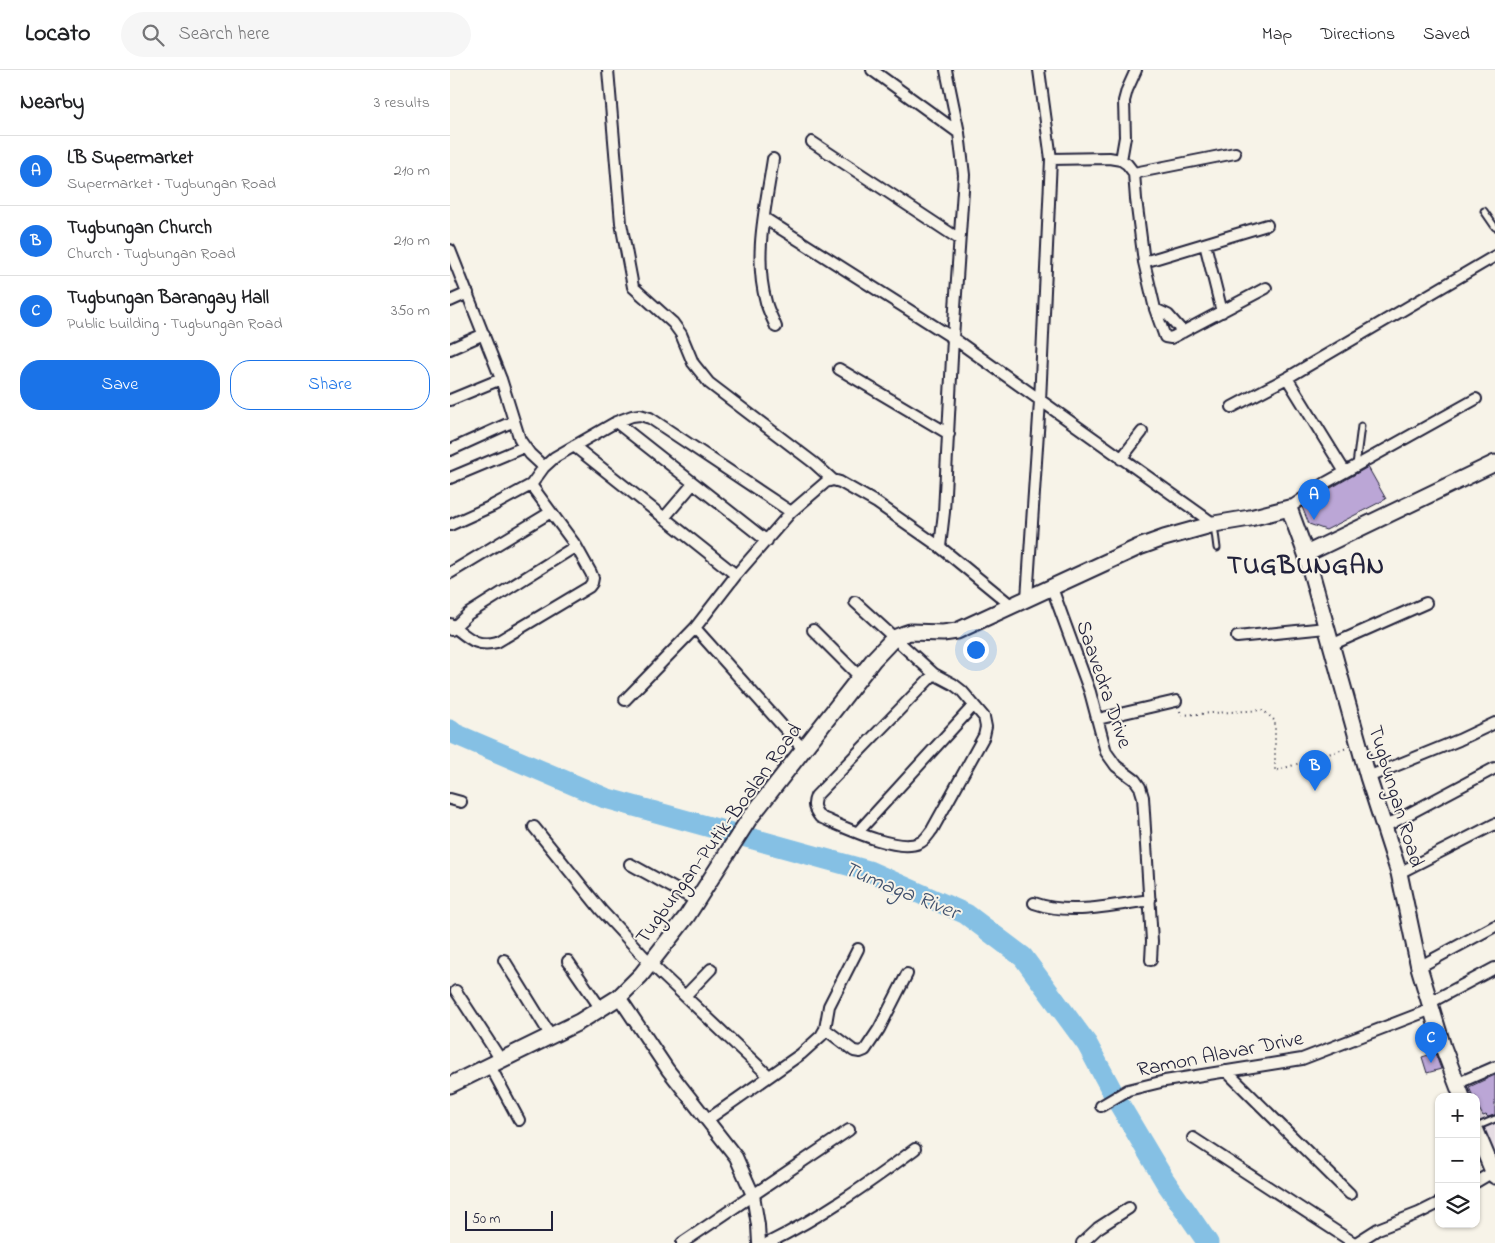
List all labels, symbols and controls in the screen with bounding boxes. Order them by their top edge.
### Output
search box [121,12,471,57]
text: Locato [25,17,91,52]
icon: search [139,21,167,49]
text: Search here [179,21,270,48]
text: Map [1262,22,1292,48]
text: Directions [1320,22,1395,48]
text: Saved [1423,22,1470,48]
text: Nearby [20,88,84,118]
text: 3 results [374,91,430,115]
text: LB Supermarket [67,145,193,172]
text: A [31,159,41,183]
text: 210 m [394,159,430,183]
text: Supermarket · Tugbungan Road [67,172,276,196]
text: Tugbungan Church [67,215,212,242]
text: B [31,229,41,253]
text: 210 m [394,229,430,253]
text: Church · Tugbungan Road [67,242,235,266]
text: Tugbungan Barangay Hall [67,285,269,312]
text: C [32,299,40,323]
text: 350 m [391,299,430,323]
text: Public building · Tugbungan Road [67,312,282,336]
button: Save [20,360,220,410]
button: Share [230,360,430,410]
pin: A [1298,479,1330,520]
district label: TUGBUNGAN [1227,548,1385,586]
street label: Saavedra Drive [1067,617,1139,753]
your location [963,637,989,663]
street label: Tugbungan-Putik-Boalan Road [629,717,812,952]
street label: Tugbungan Road [1357,722,1431,872]
pin: B [1299,750,1331,791]
water label: Tumaga River [838,854,966,931]
pin: C [1415,1022,1447,1063]
street label: Ramon Alavar Drive [1135,1024,1307,1086]
map controls [1435,1093,1480,1228]
button: + [1435,1093,1480,1138]
button: − [1435,1138,1480,1183]
button: layers [1435,1183,1480,1228]
scale bar [465,1208,552,1231]
text: 50 m [472,1209,500,1230]

